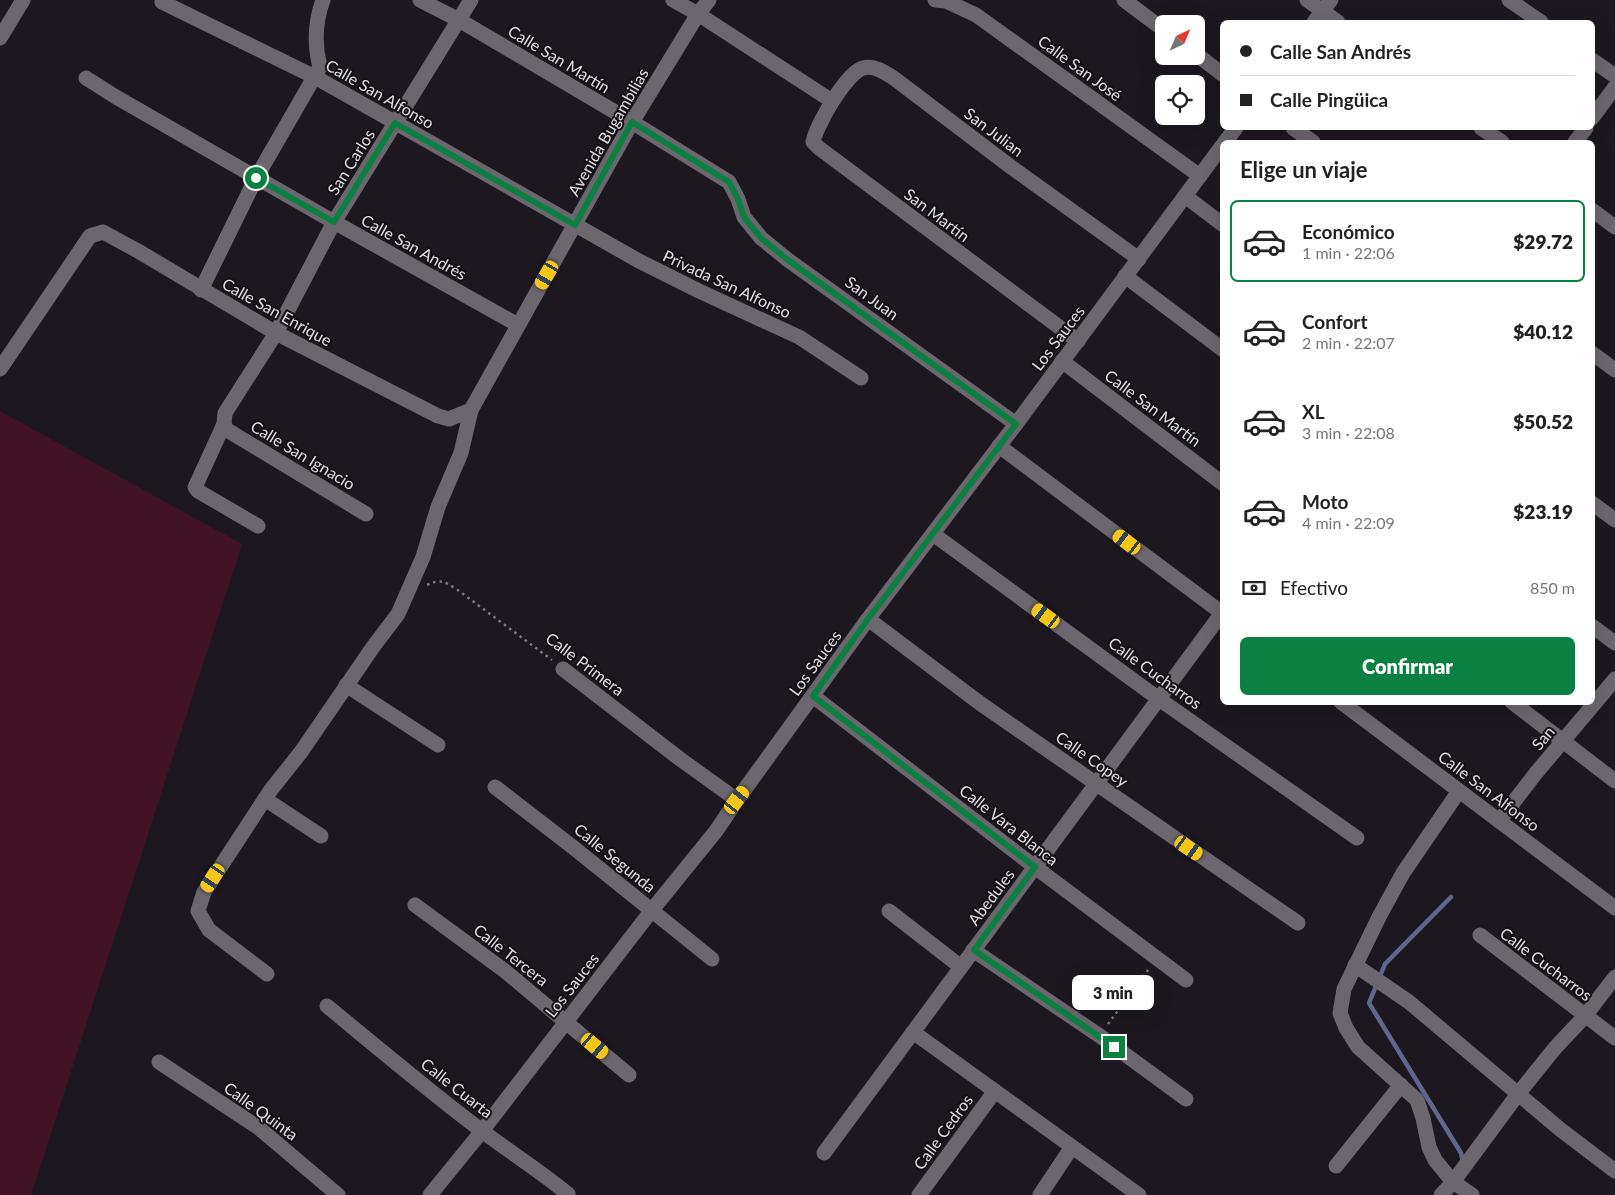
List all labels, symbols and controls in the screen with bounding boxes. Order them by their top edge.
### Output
north arrow [1155,15,1205,65]
map controls [1155,15,1205,125]
street label: Calle San Martín [505,21,614,96]
street label: Calle San José [1035,31,1126,104]
text: Calle San Andrés [1270,40,1411,63]
street label: Calle San Alfonso [323,55,438,132]
street label: Avenida Bugambilias [563,64,652,199]
button: locate [1155,75,1205,125]
text: Calle Pingüica [1270,88,1388,111]
street label: San Julian [961,103,1028,160]
street label: San Carlos [323,125,378,198]
text: Elige un viaje [1240,156,1368,183]
route start [245,167,267,189]
street label: San Martín [901,184,974,245]
street label: Calle San Andrés [358,210,470,283]
icon: car [1242,219,1287,264]
text: Económico [1302,220,1395,243]
text: $29.72 [1513,230,1573,253]
text: 1 min · 22:06 [1302,243,1395,262]
street label: Privada San Alfonso [660,246,794,322]
car [533,258,560,292]
street label: San Juan [842,272,903,323]
street label: Calle San Enrique [219,274,335,349]
street label: Los Sauces [1027,302,1088,374]
icon: car [1242,309,1287,354]
text: Confort [1302,310,1367,333]
text: $40.12 [1513,320,1573,343]
text: 2 min · 22:07 [1302,333,1395,352]
street label: Calle San Martín [1101,365,1205,450]
icon: car [1242,399,1287,444]
text: XL [1302,400,1325,423]
text: $50.52 [1513,410,1573,433]
street label: Calle San Ignacio [248,416,359,493]
text: 3 min · 22:08 [1302,423,1395,442]
icon: car [1242,489,1287,534]
text: Moto [1302,490,1348,513]
text: $23.19 [1513,500,1573,523]
text: 4 min · 22:09 [1302,513,1395,532]
car [1110,527,1143,557]
icon: cash [1240,574,1268,602]
text: Efectivo [1280,576,1348,599]
text: 850 m [1530,578,1575,597]
car [1029,601,1062,631]
street label: Los Sauces [785,626,845,699]
street label: Calle Primera [542,628,628,699]
street label: Calle Cucharros [1105,633,1205,713]
button: Confirmar [1240,637,1575,695]
street label: San [1527,722,1558,754]
street label: Calle Copey [1053,727,1133,791]
street label: Calle San Alfonso [1435,746,1544,835]
street label: Calle Vara Blanca [956,780,1062,869]
car [721,784,752,816]
street label: Calle Segunda [571,819,660,896]
car [1172,833,1205,863]
car [198,861,227,895]
street label: Abedules [963,865,1018,928]
street label: Calle Tercera [470,920,552,990]
street label: Calle Cucharros [1497,923,1596,1004]
street label: Los Sauces [541,949,603,1021]
callout: 3 min [1073,974,1155,1010]
text: 3 min [1093,983,1133,1002]
car [578,1031,611,1061]
route end [1103,1036,1125,1058]
street label: Calle Cuarta [418,1054,497,1121]
street label: Calle Quinta [221,1077,302,1144]
street label: Calle Cedros [909,1090,976,1173]

